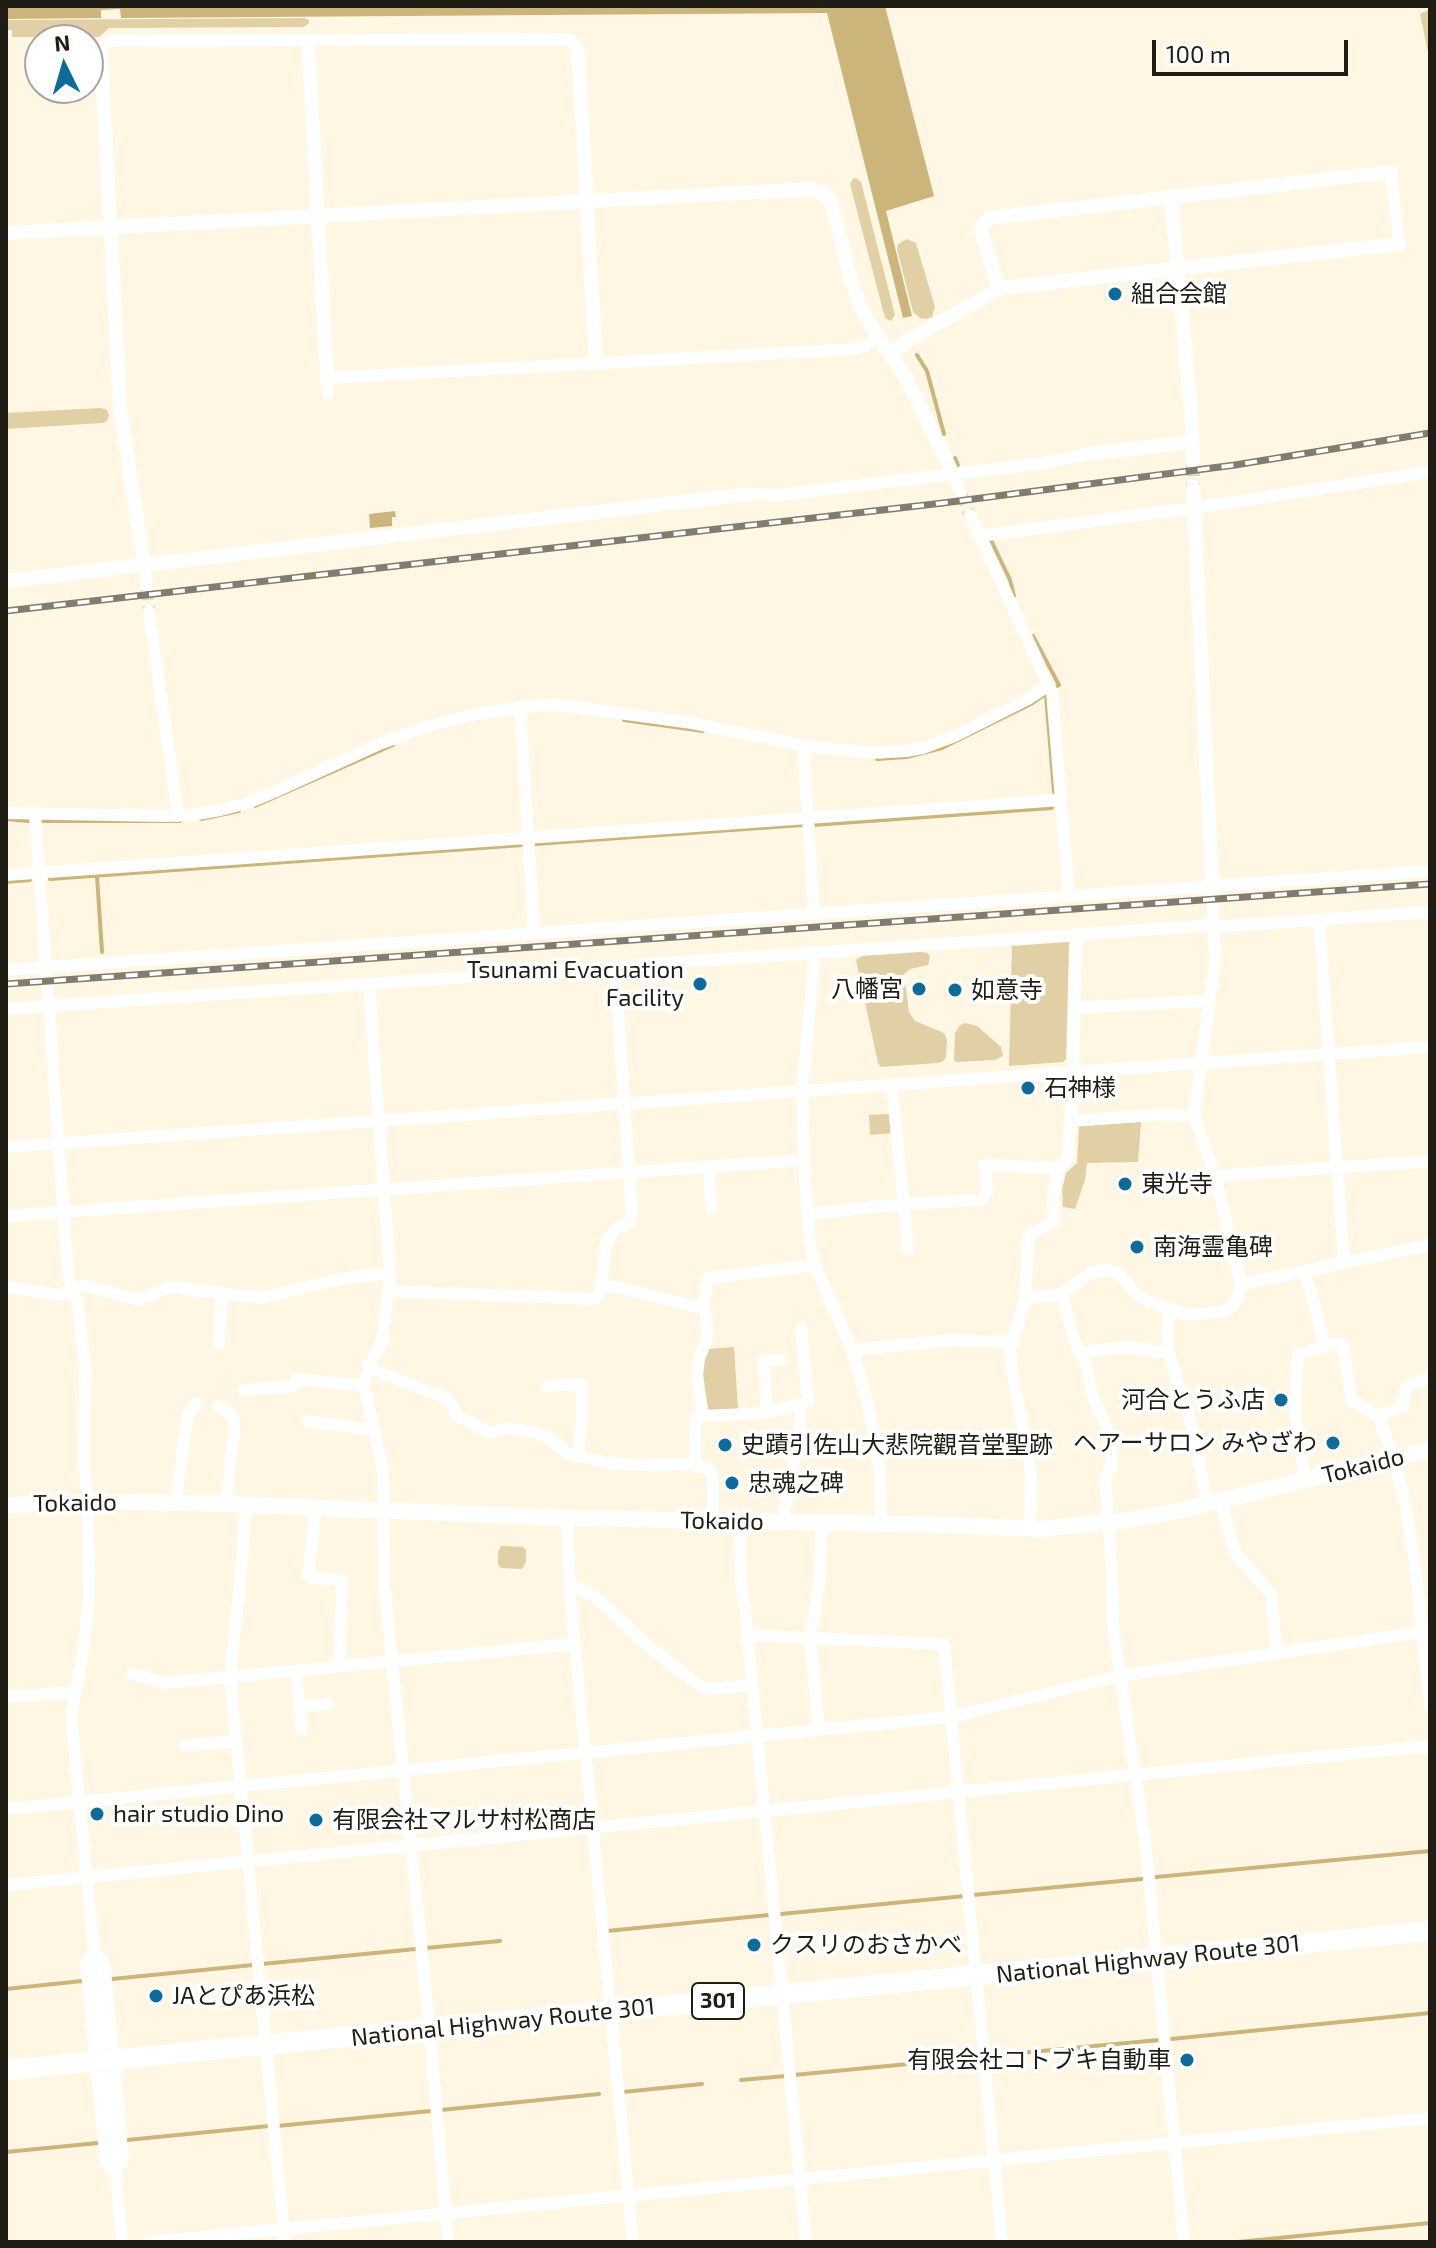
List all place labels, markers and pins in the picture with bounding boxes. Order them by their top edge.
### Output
place label: 組合会館 [1131,280,1227,308]
marker: 組合会館 [1106,285,1124,303]
place label: Tsunami Evacuation Facility [467,956,684,1012]
marker: Tsunami Evacuation Facility [691,975,709,993]
place label: 八幡宮 [831,975,903,1003]
place label: 如意寺 [971,976,1043,1004]
marker: 八幡宮 [910,980,928,998]
marker: 如意寺 [946,981,964,999]
place label: 石神様 [1044,1074,1116,1102]
marker: 石神様 [1019,1079,1037,1097]
place label: 東光寺 [1141,1170,1213,1198]
marker: 東光寺 [1116,1175,1134,1193]
place label: 南海霊亀碑 [1153,1233,1273,1261]
marker: 南海霊亀碑 [1128,1238,1146,1256]
place label: 河合とうふ店 [1121,1386,1265,1414]
marker: 河合とうふ店 [1272,1391,1290,1409]
place label: ヘアーサロン みやざわ [1073,1429,1317,1457]
place label: 史蹟引佐山大悲院觀音堂聖跡 [741,1431,1053,1459]
marker: ヘアーサロン みやざわ [1324,1434,1342,1452]
marker: 史蹟引佐山大悲院觀音堂聖跡 [716,1436,734,1454]
place label: 忠魂之碑 [748,1469,844,1497]
marker: 忠魂之碑 [723,1474,741,1492]
place label: hair studio Dino [113,1800,284,1828]
marker: hair studio Dino [88,1805,106,1823]
place label: 有限会社マルサ村松商店 [332,1806,596,1834]
marker: 有限会社マルサ村松商店 [307,1811,325,1829]
place label: クスリのおさかべ [770,1931,962,1959]
marker: クスリのおさかべ [745,1936,763,1954]
place label: JAとぴあ浜松 [172,1982,315,2010]
marker: JAとぴあ浜松 [147,1987,165,2005]
place label: 有限会社コトブキ自動車 [907,2046,1171,2074]
marker: 有限会社コトブキ自動車 [1178,2051,1196,2069]

